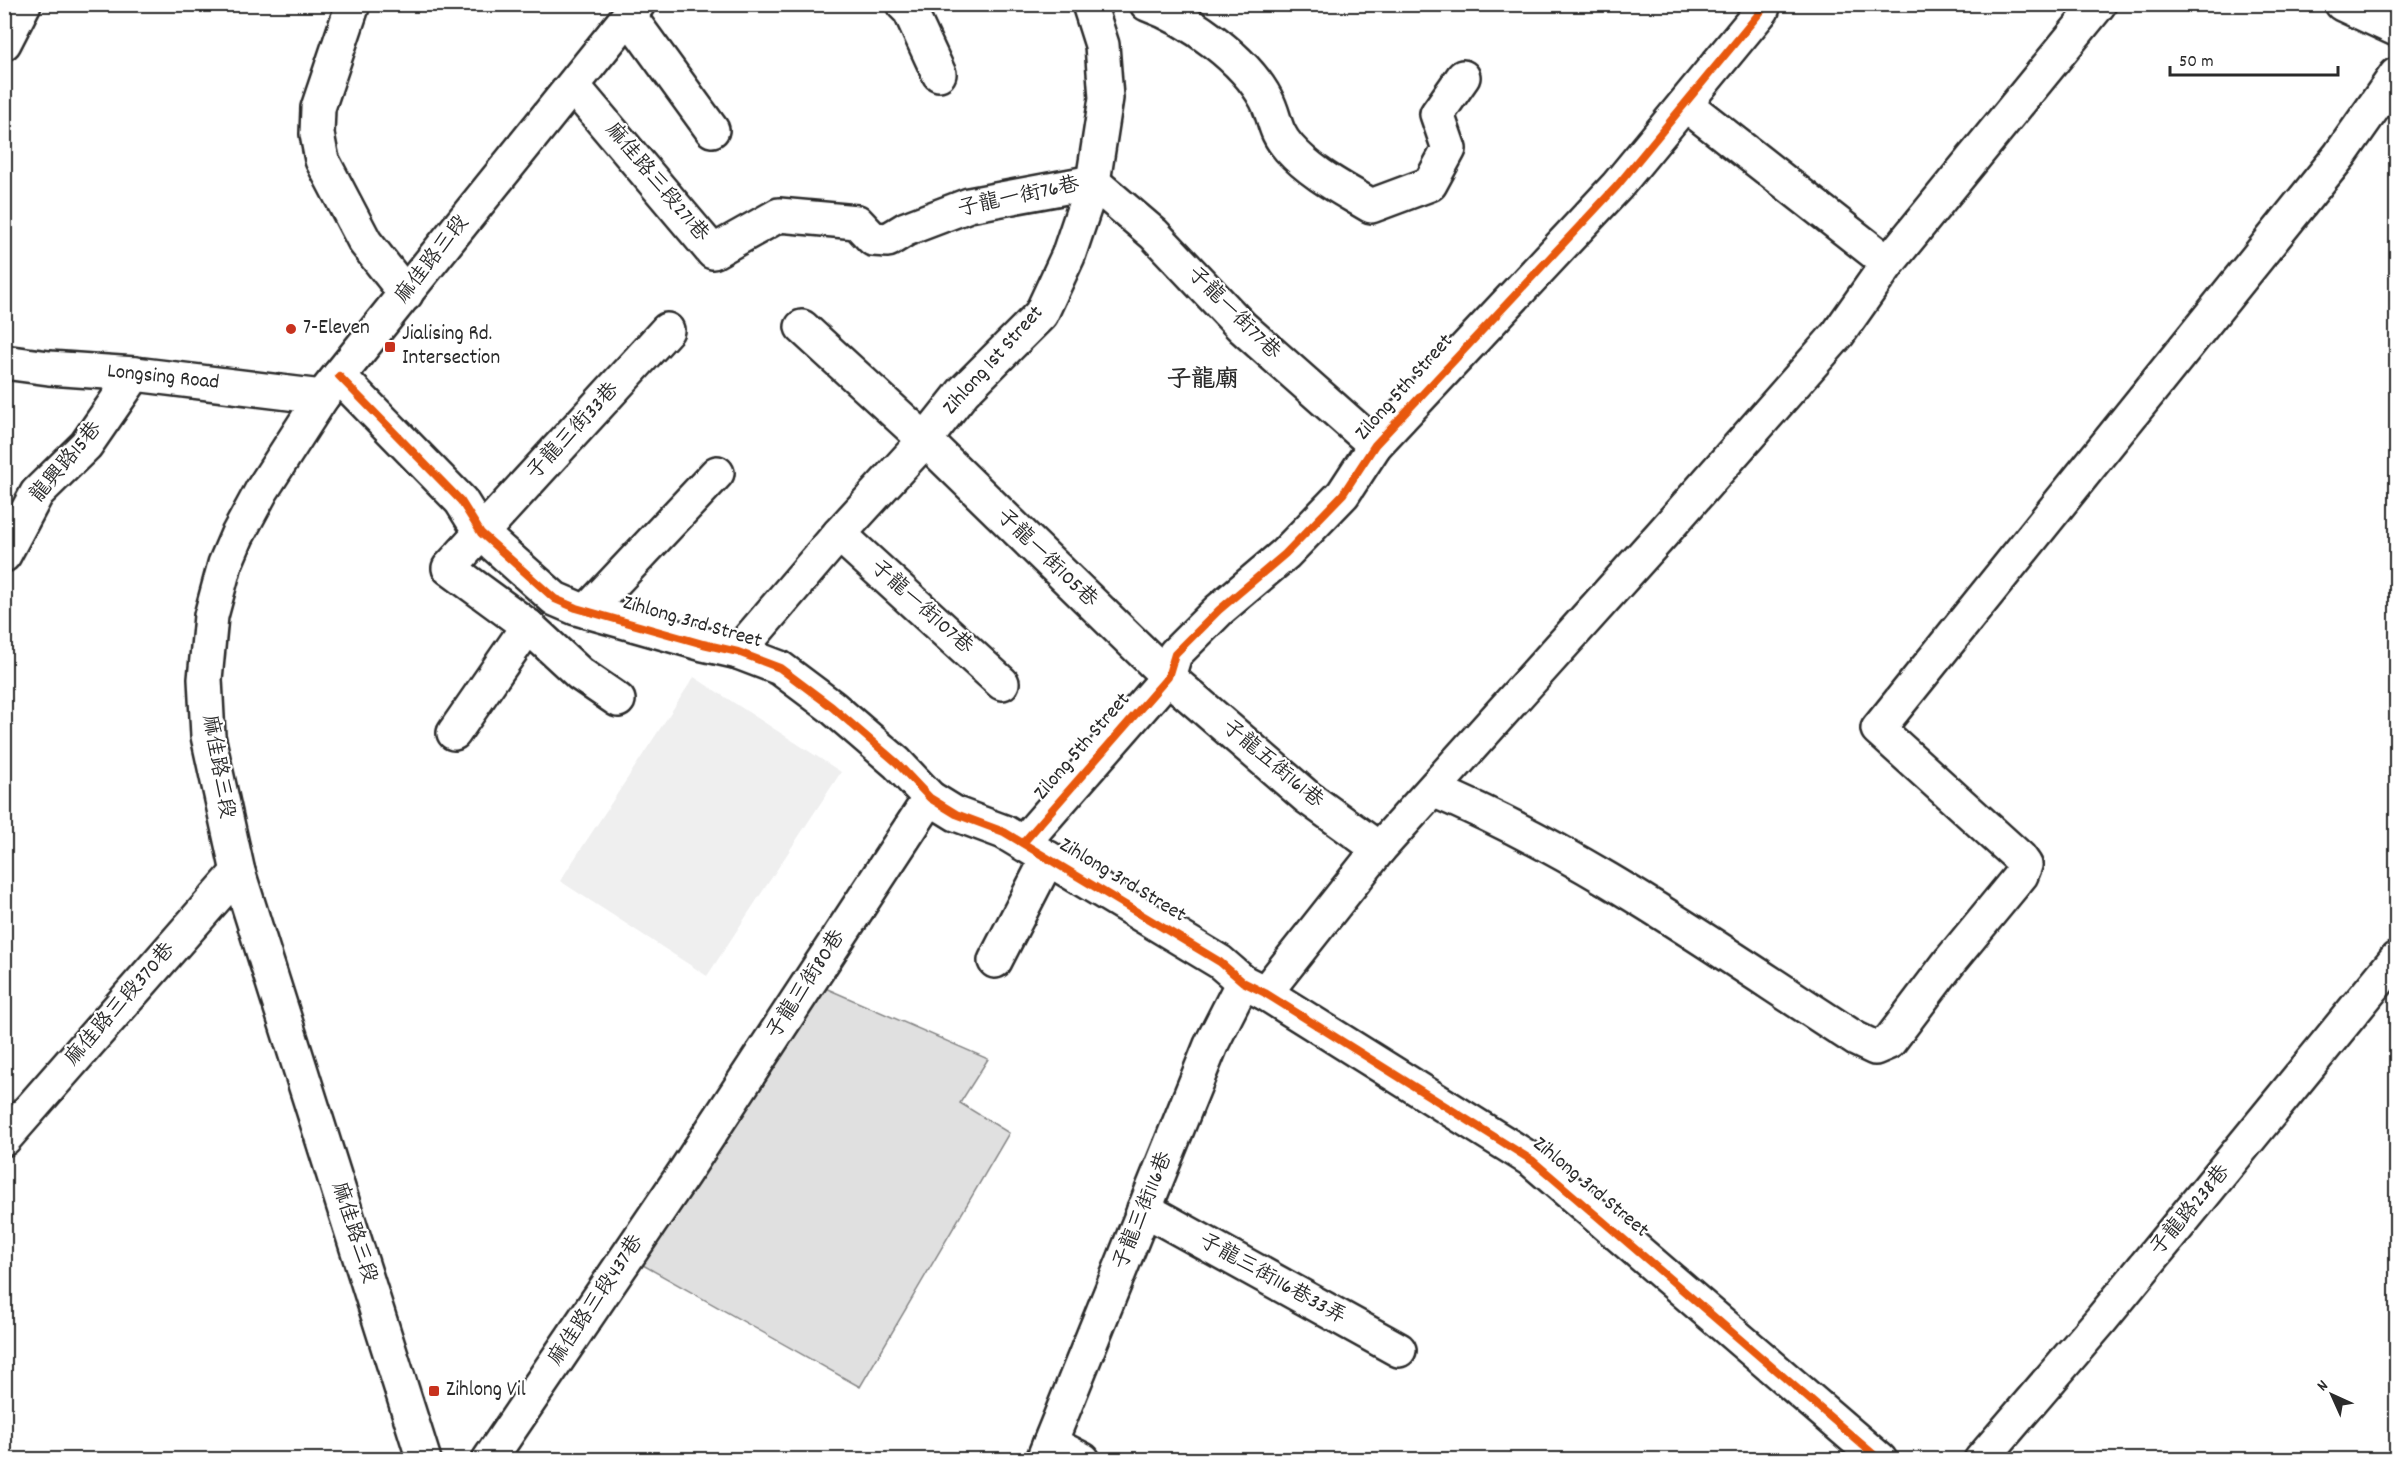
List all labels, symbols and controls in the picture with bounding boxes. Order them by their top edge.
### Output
scale bar [2170,39,2338,77]
text: 50 m [2179,50,2214,75]
street label: 麻佳路三段271巷 [597,117,715,249]
street label: 子龍一街76巷 [956,171,1082,225]
street label: 麻佳路三段 [389,209,477,311]
street label: 子龍一街77巷 [1180,261,1286,367]
street label: Zihlong 1st Street [937,300,1051,422]
place label: 7-Eleven [303,314,370,344]
place label: Jialising Rd. Intersection [402,320,500,374]
marker: 7-Eleven [284,322,298,336]
street label: Zilong 5th Street [1349,328,1461,448]
marker: Jialising Rd. Intersection [383,340,397,354]
street label: Longsing Road [105,357,221,399]
district label: 子龍廟 [1167,364,1239,398]
street label: 子龍三街33巷 [521,377,627,487]
street label: 龍興路15巷 [24,416,110,510]
street label: 子龍一街105巷 [989,503,1103,615]
street label: 子龍一街107巷 [863,554,979,662]
street label: Zihlong 3rd Street [619,589,765,657]
street label: Zilong 5th Street [1028,686,1138,807]
street label: 麻佳路三段 [193,713,241,821]
street label: 子龍五街161巷 [1215,713,1329,817]
street label: Zihlong 3rd Street [1053,831,1191,931]
street label: 子龍三街80巷 [760,924,854,1046]
street label: 麻佳路三段370巷 [59,937,183,1073]
street label: Zihlong 3rd Street [1525,1130,1655,1246]
street label: 子龍三街116巷 [1107,1148,1181,1274]
street label: 子龍路238巷 [2144,1159,2238,1263]
street label: 麻佳路三段 [323,1178,383,1288]
street label: 子龍三街116巷33弄 [1193,1227,1351,1333]
street label: 麻佳路三段437巷 [542,1230,652,1372]
north arrow [2302,1365,2362,1425]
text: N [2312,1375,2334,1397]
place label: Zihlong Vil [446,1376,526,1406]
marker: Zihlong Vil [427,1384,441,1398]

